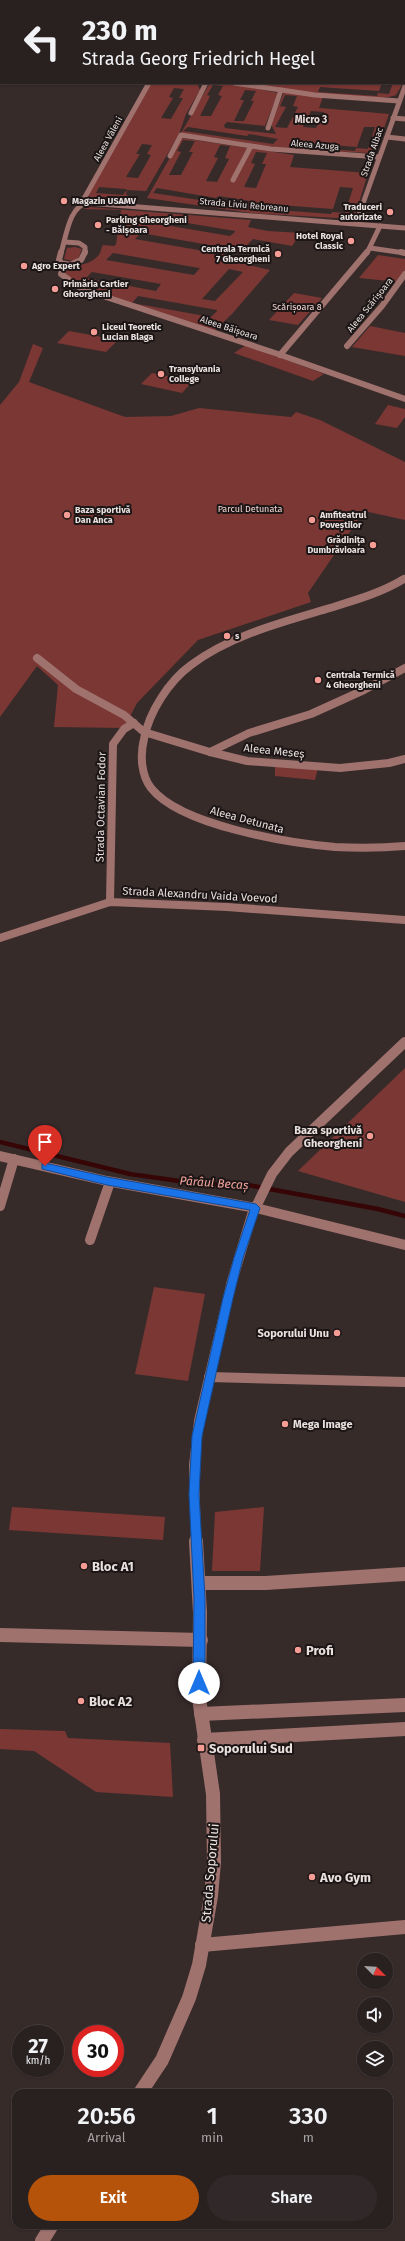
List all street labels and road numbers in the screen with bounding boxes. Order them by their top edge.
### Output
street label: Aleea Văleni [92,115,124,163]
street label: Strada Albac [359,126,385,178]
street label: Aleea Azuga [290,138,340,152]
street label: Strada Liviu Rebreanu [199,196,289,214]
street label: Aleea Scărișoara [345,276,396,335]
street label: Aleea Băișoara [199,314,259,343]
street label: Aleea Meseș [243,741,305,761]
street label: Strada Octavian Fodor [94,751,108,862]
street label: Aleea Detunata [209,804,285,836]
street label: Strada Alexandru Vaida Voevod [122,884,278,906]
street label: Strada Soporului [198,1823,222,1923]

